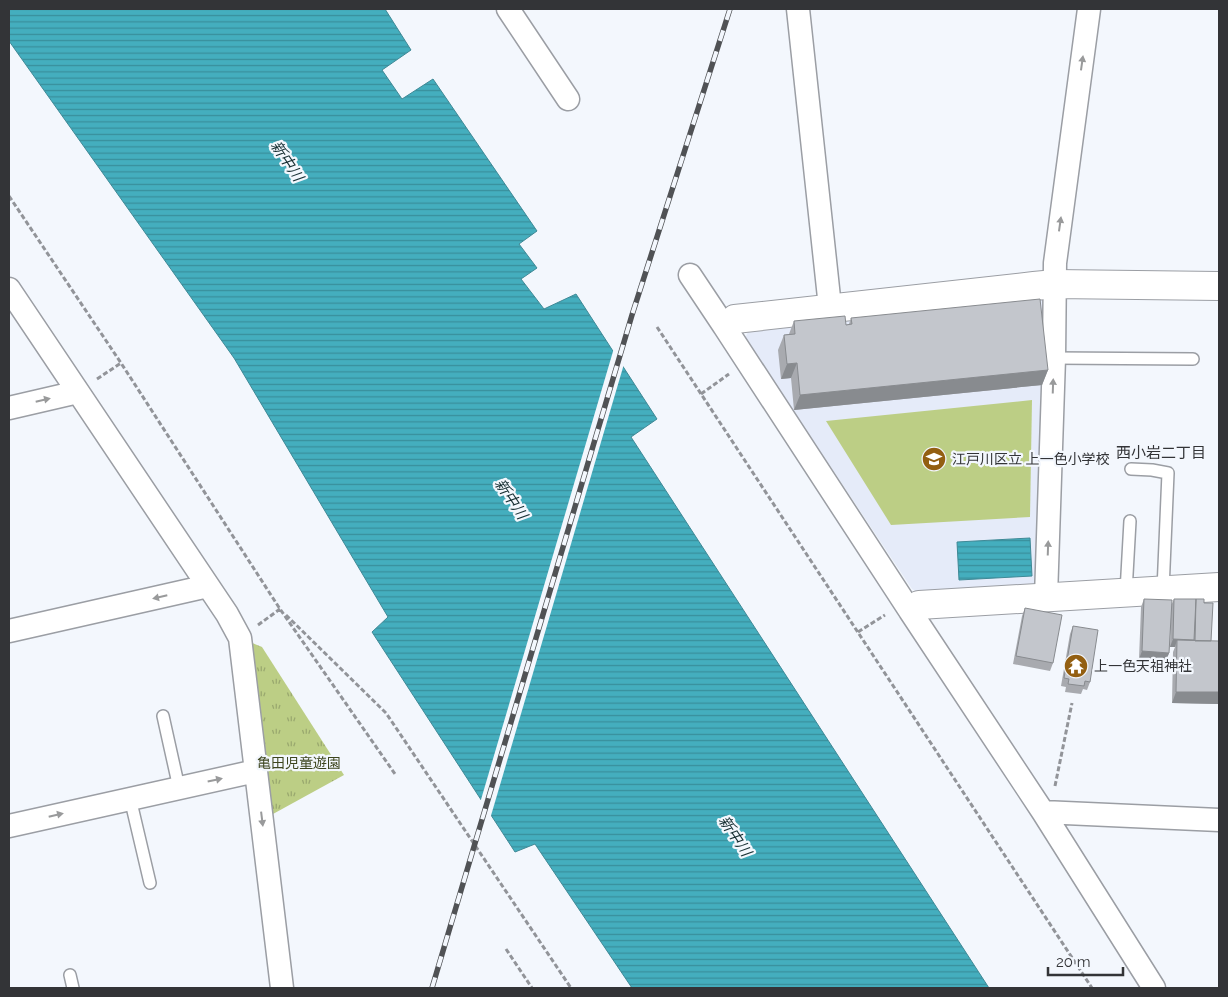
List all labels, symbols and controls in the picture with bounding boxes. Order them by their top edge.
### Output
one-way arrow [1078,54,1086,70]
water label: 新中川 [267,137,308,186]
one-way arrow [1056,215,1064,231]
one-way arrow [1049,378,1057,394]
one-way arrow [36,396,51,404]
district label: 西小岩二丁目 [1116,444,1206,462]
school or university icon: 江戸川区立 上一色小学校 [921,446,947,472]
place label: 江戸川区立 上一色小学校 [952,451,1110,467]
water label: 新中川 [491,475,532,524]
one-way arrow [1044,540,1052,556]
one-way arrow [153,593,168,601]
temple icon: 上一色天祖神社 [1063,653,1089,679]
place label: 上一色天祖神社 [1094,658,1192,674]
park label: 亀田児童遊園 [257,755,341,771]
one-way arrow [207,776,222,784]
one-way arrow [49,811,64,819]
one-way arrow [258,811,266,827]
water label: 新中川 [715,812,756,861]
scale bar [1048,944,1123,976]
text: 20 m [1056,953,1091,971]

